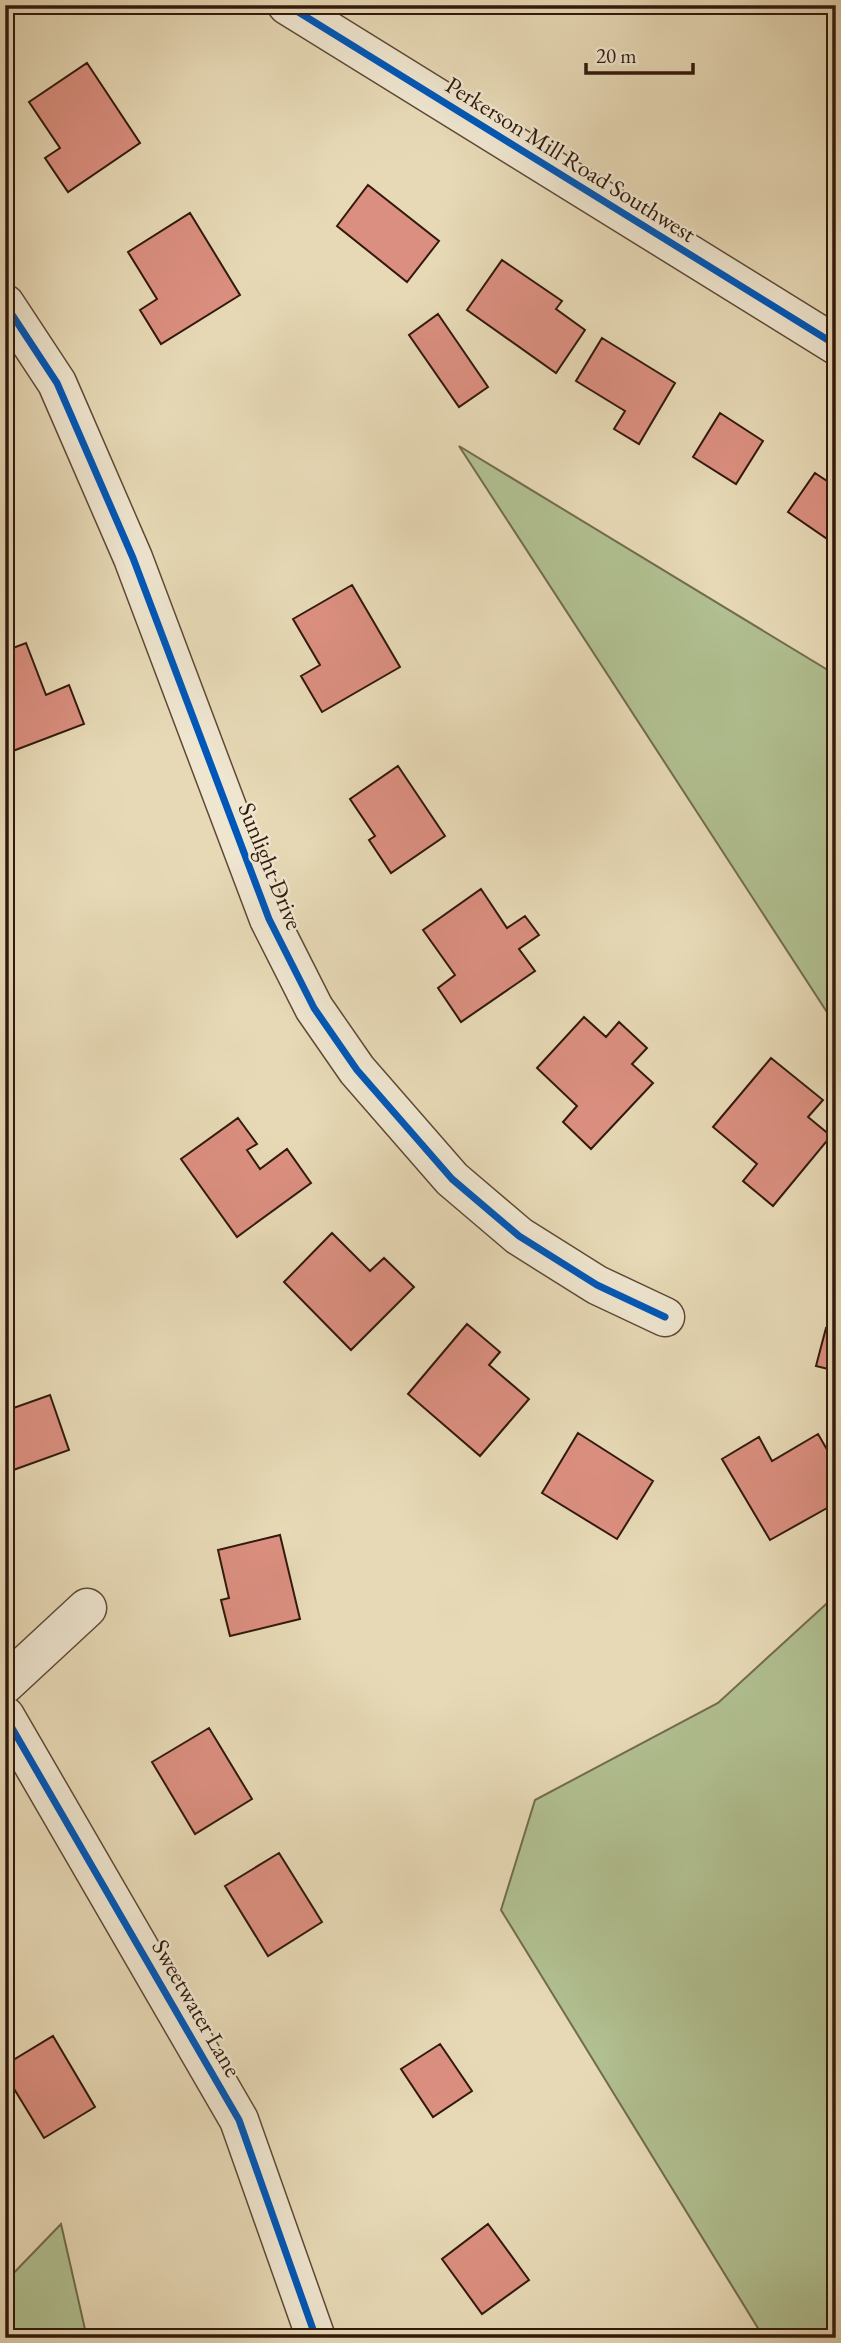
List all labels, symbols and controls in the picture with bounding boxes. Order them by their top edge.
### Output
scale bar [586,32,692,76]
text: 20 m [596,42,637,69]
street label: Perkerson Mill Road Southwest [440,69,702,249]
street label: Sunlight Drive [231,798,311,934]
street label: Sweetwater Lane [145,1934,249,2082]

